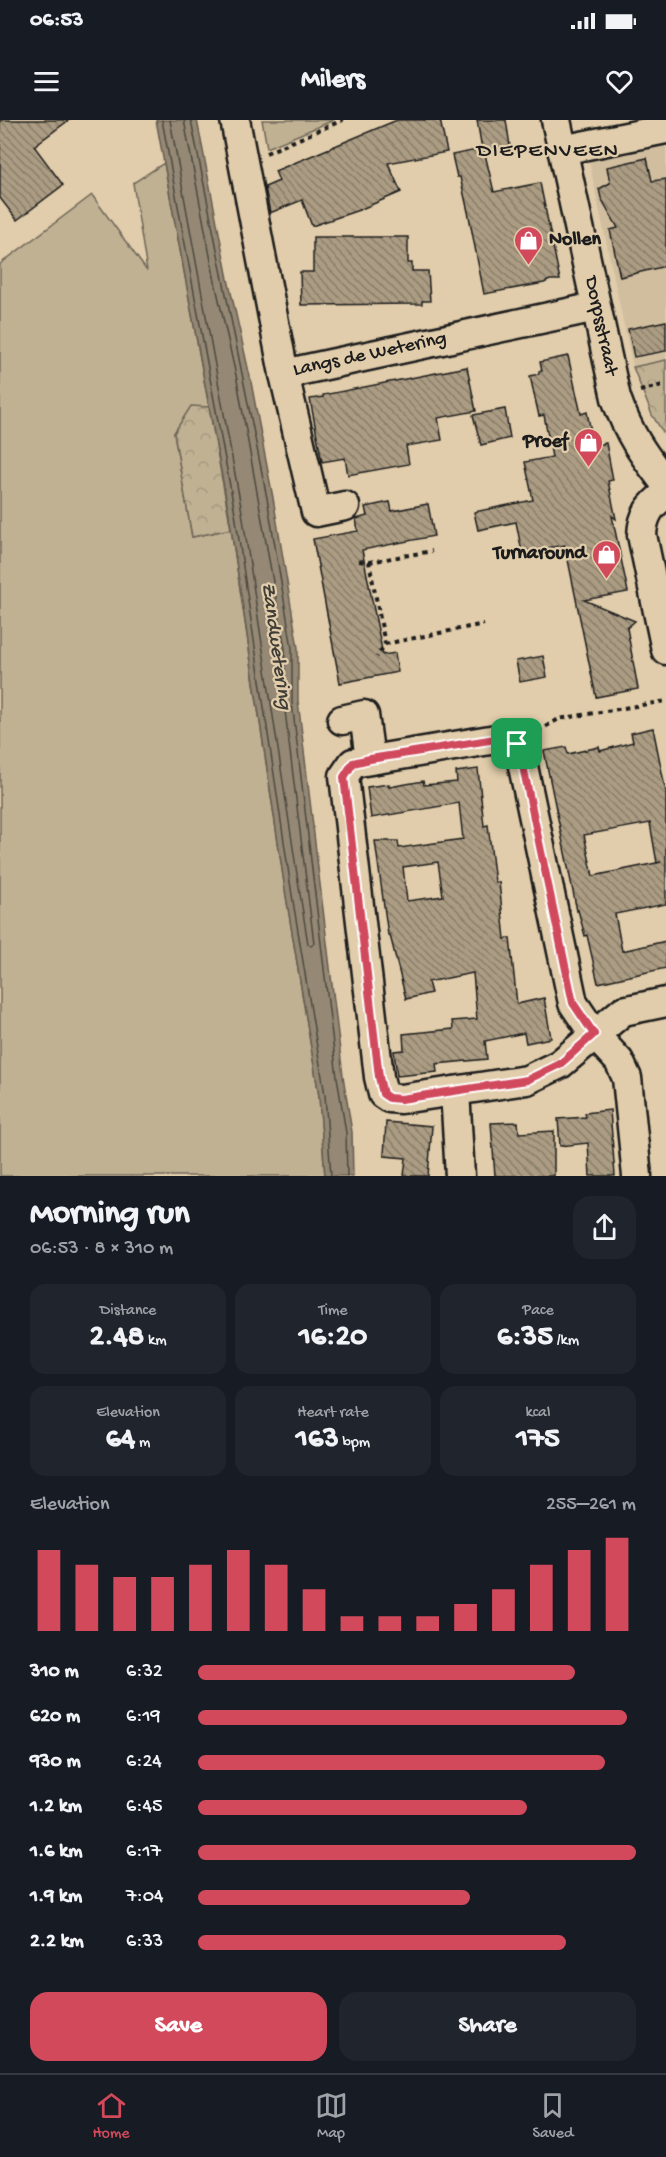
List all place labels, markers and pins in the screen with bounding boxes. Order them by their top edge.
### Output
shop icon: Nollen [512,224,544,266]
place label: Nollen [549,229,602,252]
shop icon: Proef [573,426,605,468]
place label: Proef [522,431,570,454]
shop icon: Turnaround [591,538,623,580]
place label: Turnaround [491,543,588,566]
pin [491,718,542,769]

